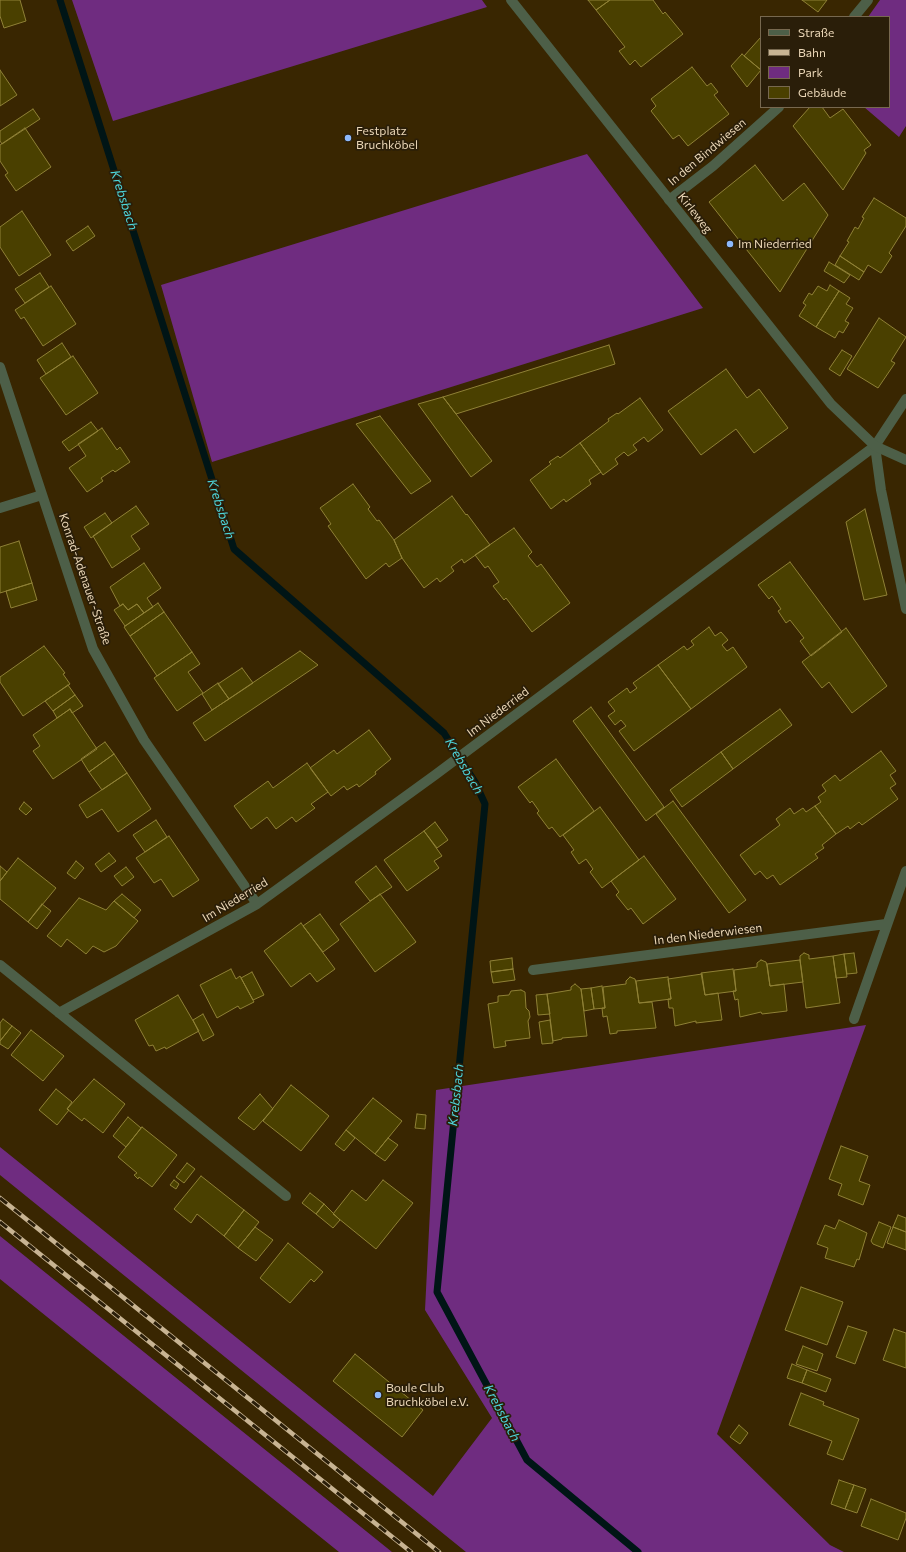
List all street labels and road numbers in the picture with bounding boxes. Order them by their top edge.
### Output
street label: In den Bindwiesen [665,115,749,189]
street label: Kirleweg [675,190,715,236]
street label: Konrad-Adenauer-Straße [56,511,114,647]
street label: Im Niederried [464,684,532,740]
street label: Im Niederried [200,875,270,925]
street label: In den Niederwiesen [653,920,763,948]

